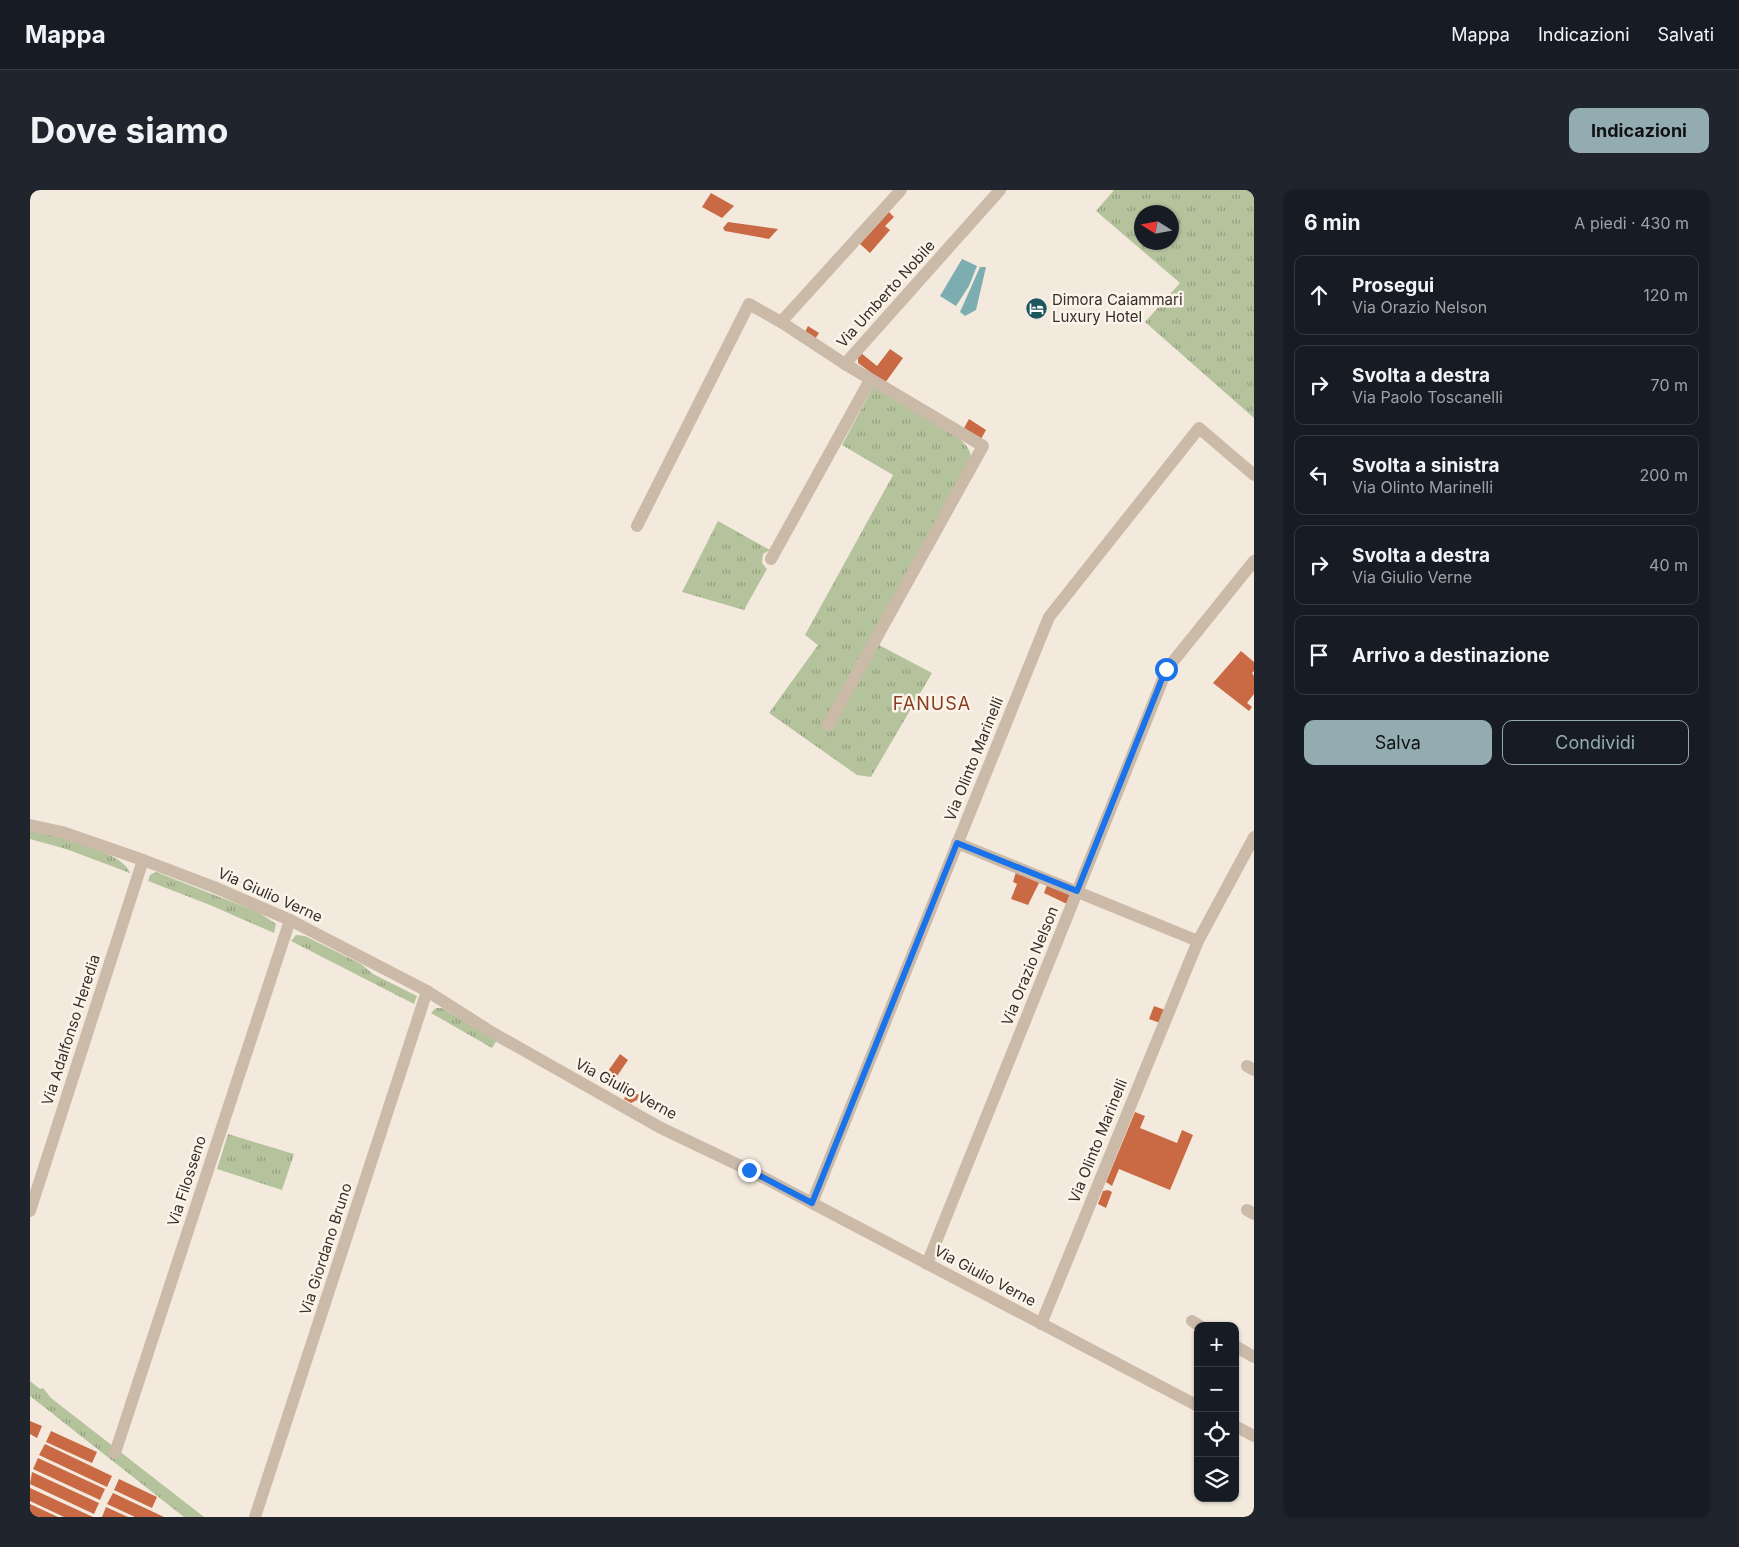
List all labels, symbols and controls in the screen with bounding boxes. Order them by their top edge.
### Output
text: Mappa [25,20,106,49]
text: Mappa [1451,24,1510,45]
text: Indicazioni [1538,24,1630,45]
text: Salvati [1658,24,1714,45]
button: Indicazioni [1569,108,1709,153]
text: Dove siamo [30,109,228,151]
north arrow [1134,205,1179,250]
text: 6 min [1304,210,1361,235]
text: A piedi · 430 m [1574,213,1689,233]
street label: Via Umberto Nobile [832,236,939,351]
text: Prosegui [1352,274,1434,297]
icon: ahead [1305,281,1333,309]
text: 120 m [1643,285,1688,305]
place label: Dimora Caiammari Luxury Hotel [1052,290,1183,326]
hotel icon: Dimora Caiammari Luxury Hotel [1024,297,1048,321]
text: Via Orazio Nelson [1352,297,1487,317]
text: Svolta a destra [1352,364,1490,387]
icon: right [1305,371,1333,399]
text: 70 m [1651,375,1688,395]
text: Via Paolo Toscanelli [1352,387,1503,407]
text: Svolta a sinistra [1352,454,1500,477]
icon: left [1305,461,1333,489]
text: 200 m [1640,465,1688,485]
text: Via Olinto Marinelli [1352,477,1493,497]
text: Svolta a destra [1352,544,1490,567]
icon: right [1305,551,1333,579]
text: 40 m [1649,555,1688,575]
text: Via Giulio Verne [1352,567,1472,587]
icon: arrive [1305,641,1333,669]
text: Arrivo a destinazione [1352,644,1550,667]
route start [1155,658,1178,681]
district label: FANUSA [893,693,971,714]
street label: Via Olinto Marinelli [940,694,1007,824]
button: Salva [1304,720,1492,765]
button: Condividi [1502,720,1689,765]
street label: Via Giulio Verne [215,863,326,926]
street label: Via Orazio Nelson [997,903,1062,1028]
street label: Via Adalfonso Heredia [37,952,104,1108]
street label: Via Giulio Verne [572,1054,680,1123]
street label: Via Olinto Marinelli [1064,1076,1131,1206]
street label: Via Filosseno [163,1133,210,1229]
route end [738,1159,761,1182]
street label: Via Giordano Bruno [295,1180,356,1317]
street label: Via Giulio Verne [931,1241,1039,1310]
map controls [1194,1322,1239,1502]
button: + [1194,1322,1239,1367]
button: − [1194,1367,1239,1412]
button: locate [1194,1412,1239,1457]
button: layers [1194,1457,1239,1502]

